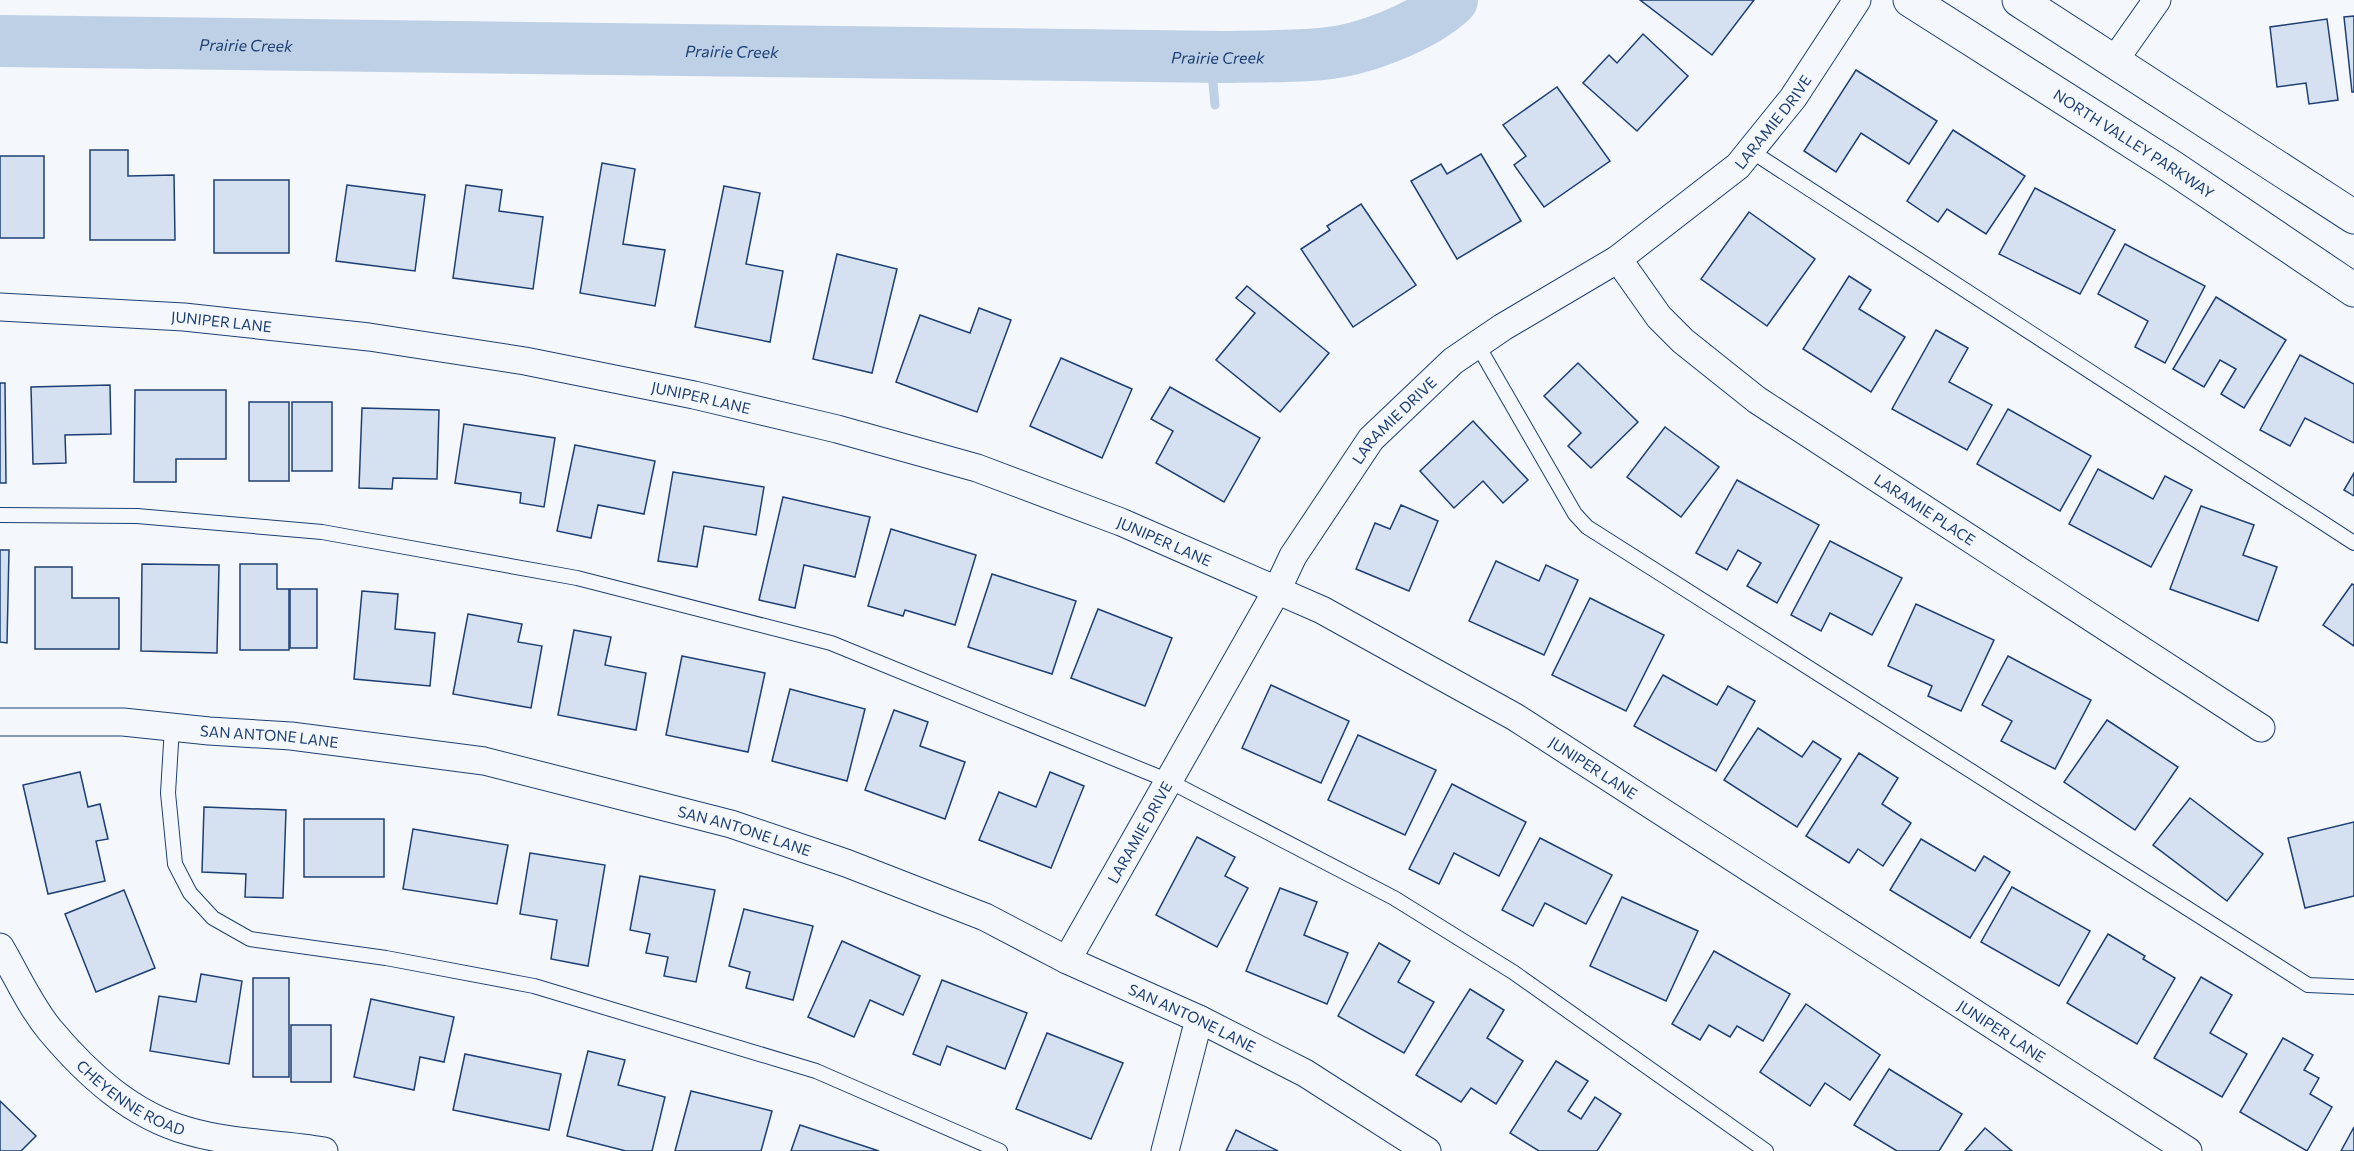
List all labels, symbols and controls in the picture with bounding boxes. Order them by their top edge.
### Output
water label: Prairie Creek [199,34,293,54]
water label: Prairie Creek [685,40,779,61]
water label: Prairie Creek [1171,47,1265,67]
street label: LARAMIE DRIVE [1730,71,1815,172]
street label: NORTH VALLEY PARKWAY [2050,85,2218,202]
street label: JUNIPER LANE [171,307,273,335]
street label: LARAMIE DRIVE [1348,373,1440,467]
street label: JUNIPER LANE [650,378,753,417]
street label: LARAMIE PLACE [1871,470,1979,549]
street label: JUNIPER LANE [1115,512,1214,570]
street label: SAN ANTONE LANE [199,721,340,751]
street label: JUNIPER LANE [1546,733,1641,803]
street label: LARAMIE DRIVE [1104,778,1176,886]
street label: SAN ANTONE LANE [676,802,814,860]
street label: SAN ANTONE LANE [1126,980,1259,1055]
street label: JUNIPER LANE [1954,996,2049,1066]
street label: CHEYENNE ROAD [73,1056,188,1139]

